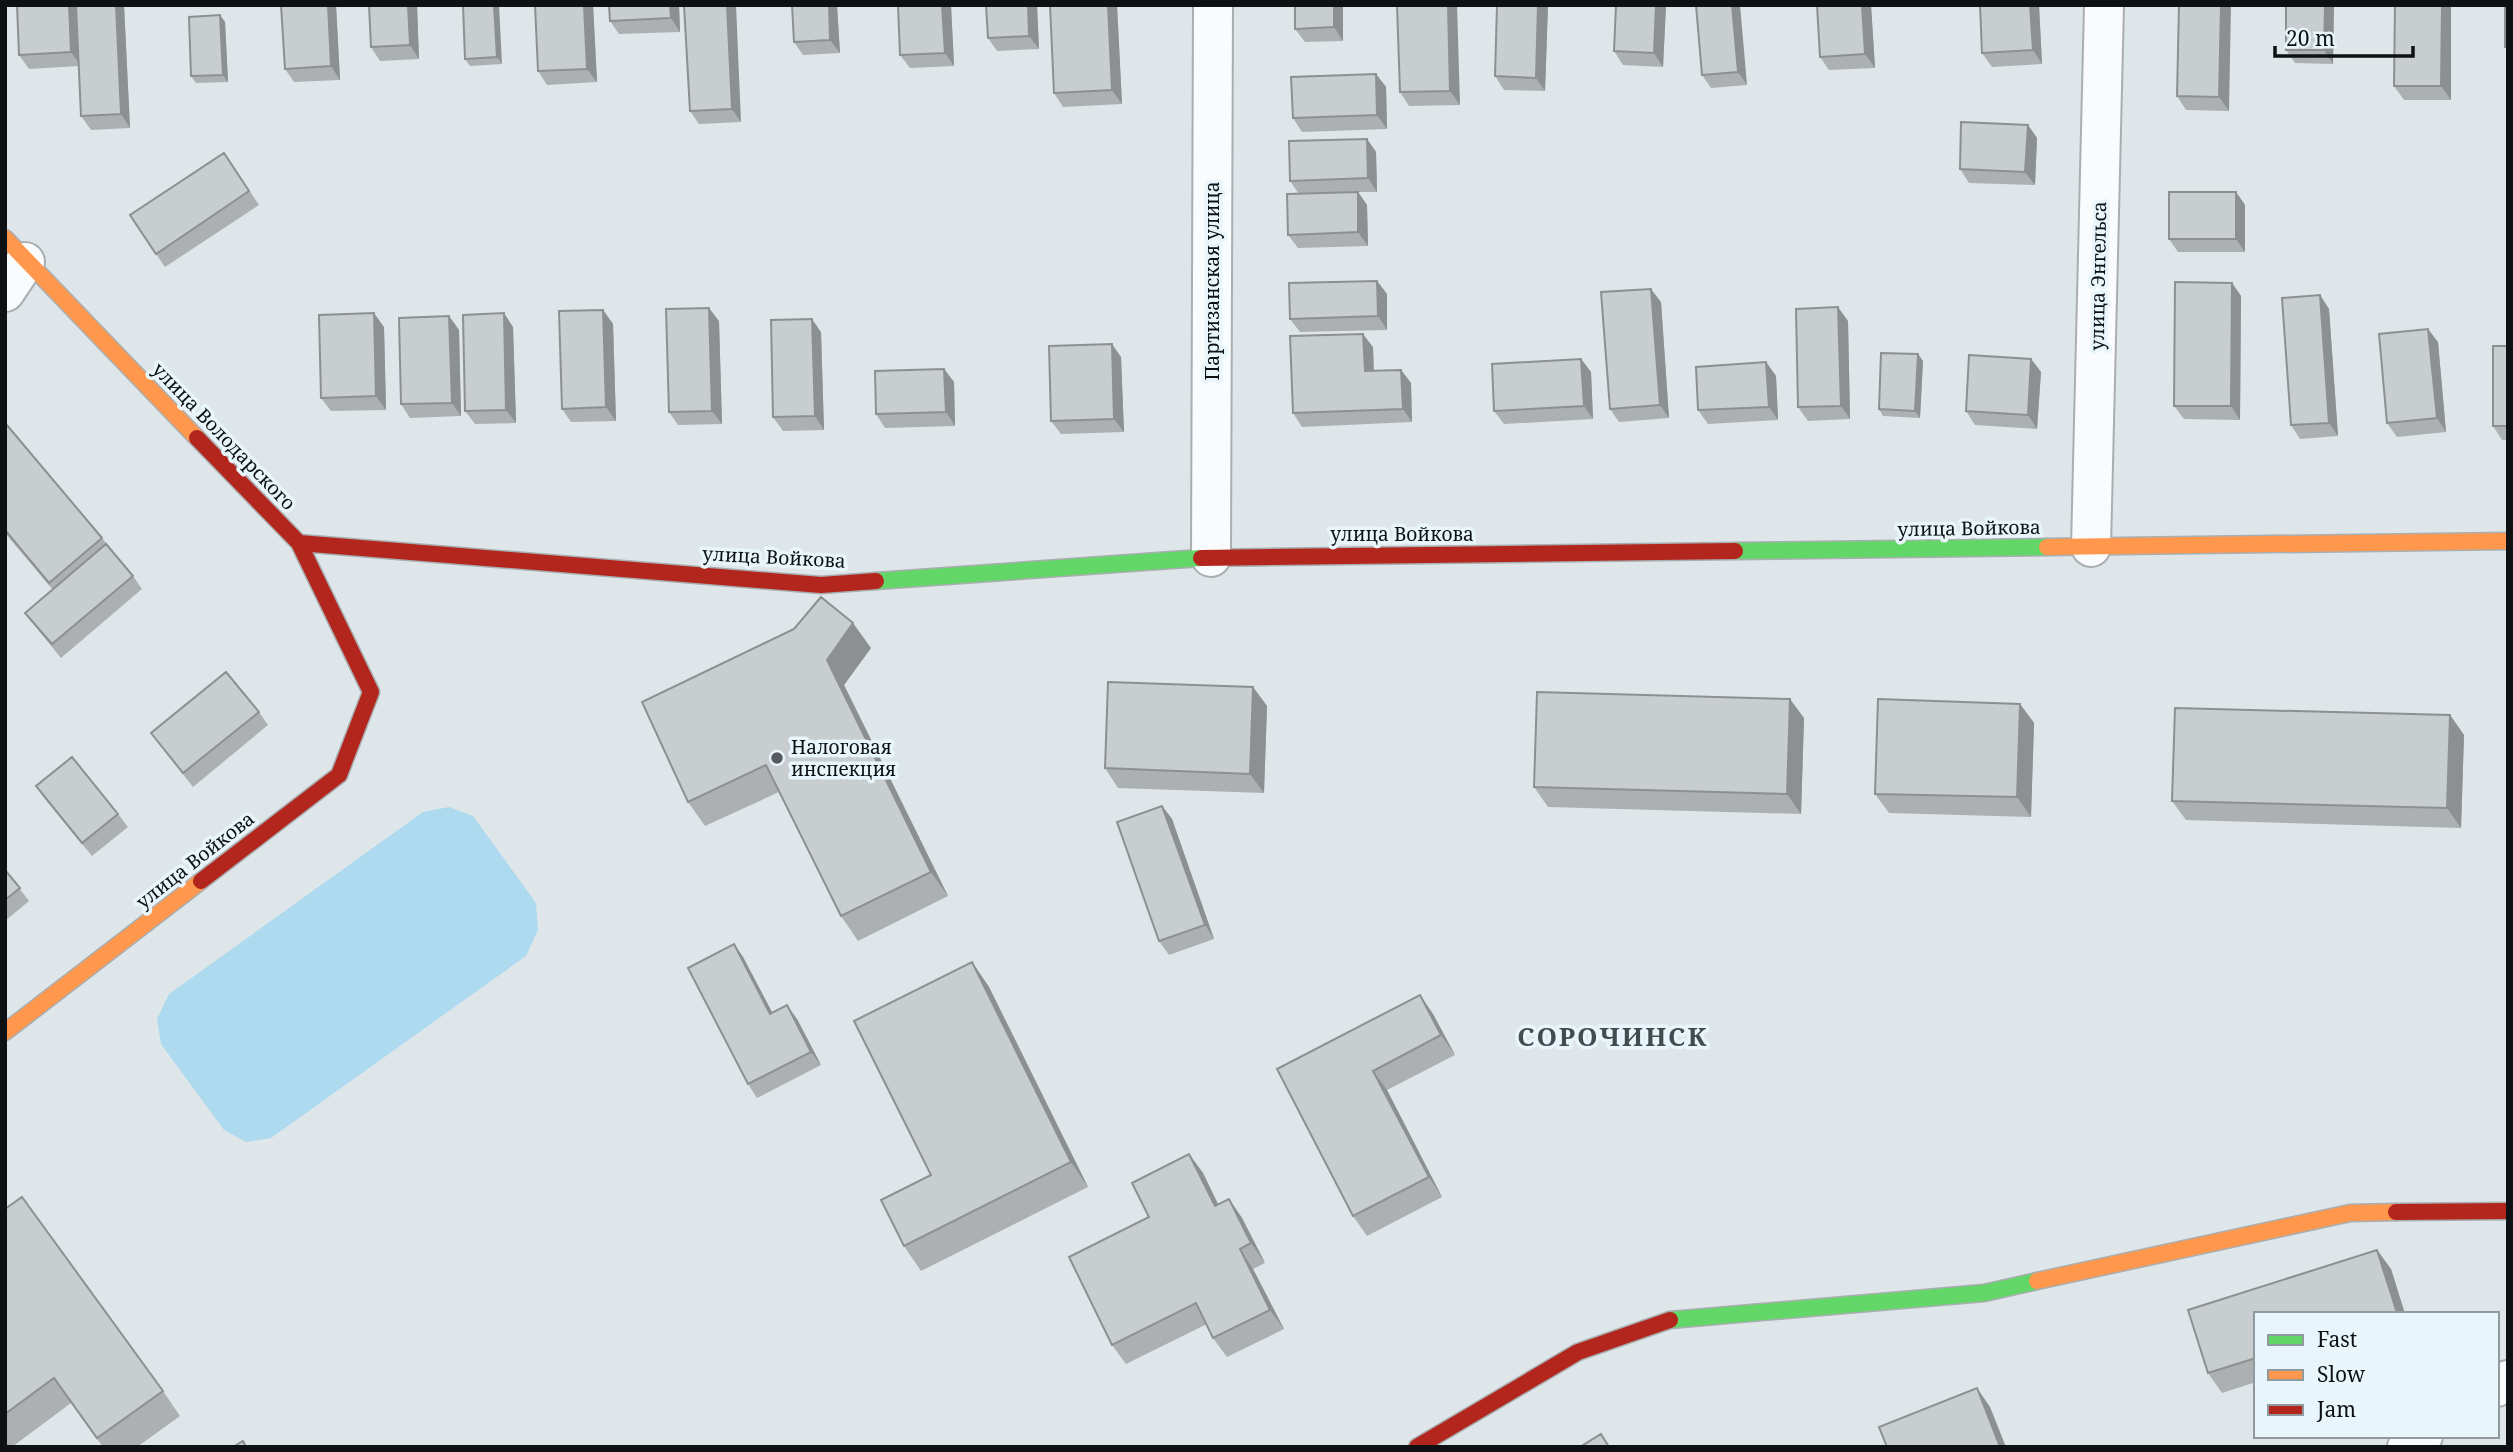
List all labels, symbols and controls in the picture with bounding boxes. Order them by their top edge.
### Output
scale bar [2275,14,2413,58]
text: 20 m [2286,24,2335,52]
street label: Партизанская улица [1199,181,1225,381]
street label: улица Энгельса [2084,201,2112,351]
street label: улица Володарского [147,357,301,515]
street label: улица Войкова [1897,514,2041,542]
street label: улица Войкова [1330,521,1474,547]
street label: улица Войкова [702,540,846,574]
place label: Налоговая инспекция [791,734,896,782]
marker: Налоговая инспекция [769,750,785,766]
street label: улица Войкова [130,806,260,914]
district label: СОРОЧИНСК [1518,1018,1708,1054]
legend [2254,1312,2499,1438]
text: Fast [2317,1325,2357,1353]
text: Slow [2317,1360,2366,1388]
text: Jam [2316,1395,2356,1423]

